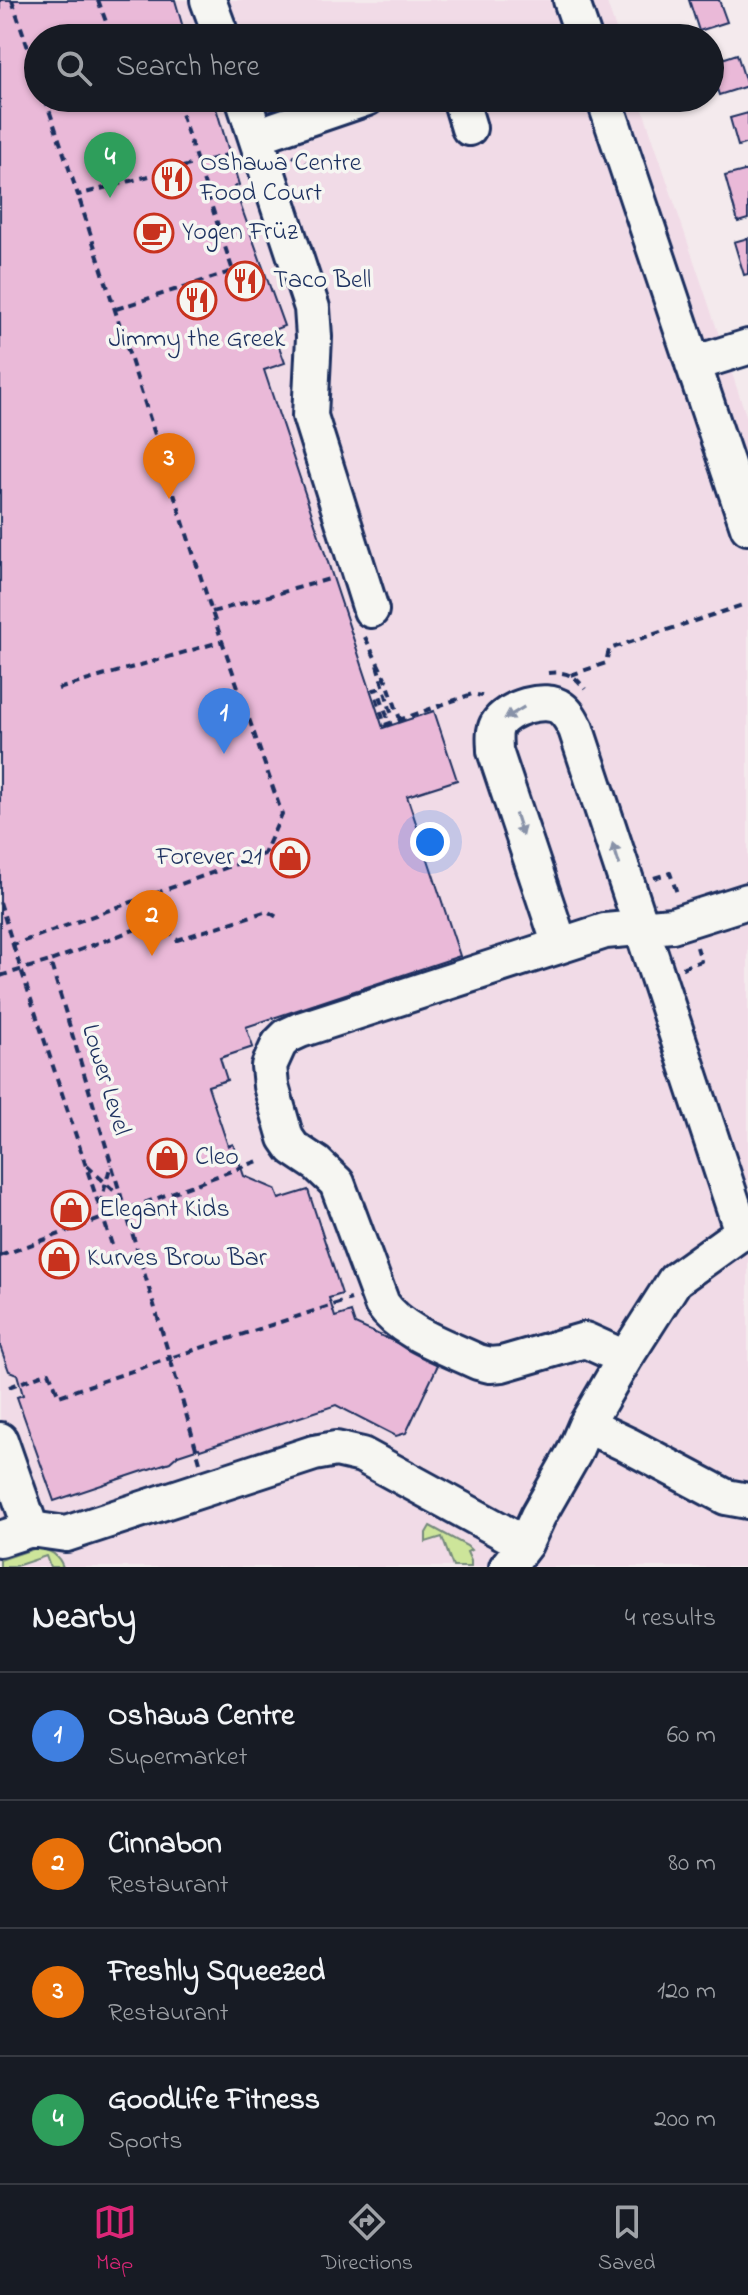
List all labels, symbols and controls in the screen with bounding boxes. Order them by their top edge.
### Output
search box [24,24,724,112]
icon: search [52,46,96,90]
text: Search here [116,46,260,90]
pin: 4 [84,132,136,198]
place label: Oshawa Centre Food Court [199,145,362,213]
restaurant icon: Oshawa Centre Food Court [151,158,193,200]
cafe icon: Yogen Früz [133,212,175,254]
place label: Yogen Früz [182,214,298,252]
restaurant icon: Taco Bell [224,260,266,302]
place label: Taco Bell [273,262,371,300]
restaurant icon: Jimmy the Greek [176,279,218,321]
place label: Jimmy the Greek [109,321,286,359]
pin: 3 [143,433,195,499]
pin: 1 [198,688,250,754]
one-way arrow [503,706,525,720]
one-way arrow [514,813,526,837]
your location [410,822,450,862]
shop icon: Forever 21 [269,837,311,879]
place label: Forever 21 [155,839,262,877]
one-way arrow [609,842,622,866]
pin: 2 [126,890,178,956]
street label: Lower Level [70,1020,140,1140]
shop icon: Cleo [146,1137,188,1179]
place label: Cleo [195,1139,239,1177]
shop icon: Elegant Kids [50,1189,92,1231]
place label: Elegant Kids [99,1191,230,1229]
shop icon: Kurves Brow Bar [38,1238,80,1280]
place label: Kurves Brow Bar [87,1240,268,1278]
text: Nearby [32,1594,136,1644]
text: 4 results [625,1600,716,1638]
text: Oshawa Centre [108,1695,294,1739]
text: 1 [54,1717,62,1755]
text: 60 m [667,1717,716,1755]
text: Supermarket [108,1739,247,1777]
text: Cinnabon [108,1823,222,1867]
text: 2 [52,1845,64,1883]
text: 80 m [668,1845,716,1883]
text: Restaurant [108,1867,228,1905]
text: Freshly Squeezed [108,1951,325,1995]
text: 3 [53,1973,63,2011]
text: 120 m [657,1973,716,2011]
text: Restaurant [108,1995,228,2033]
text: GoodLife Fitness [108,2079,320,2123]
text: 4 [53,2101,63,2139]
text: 200 m [654,2101,716,2139]
text: Sports [108,2123,182,2161]
tab: Map [93,2200,137,2280]
tab: Directions [322,2200,413,2280]
tab: Saved [598,2200,655,2280]

